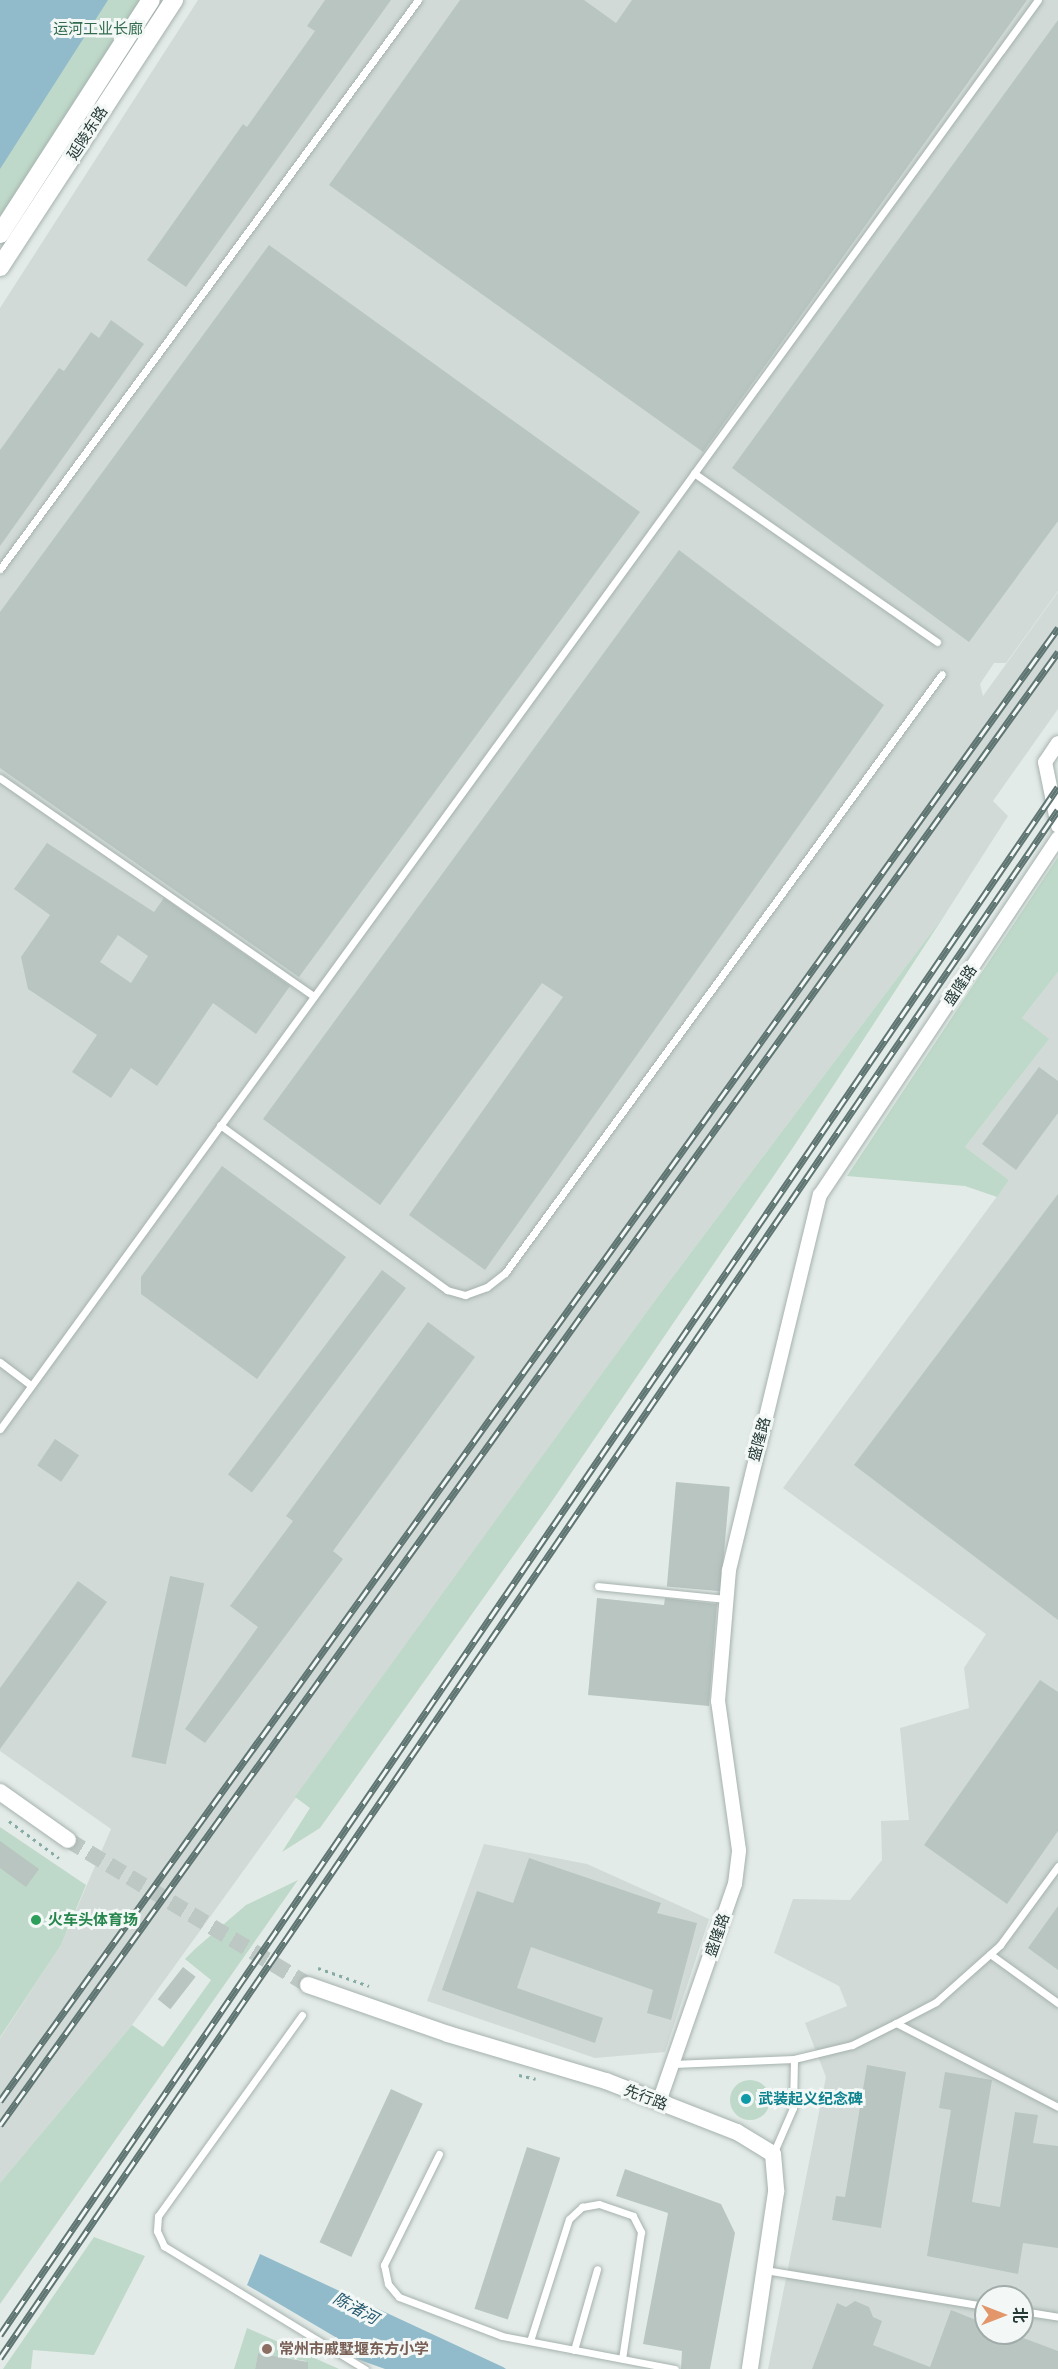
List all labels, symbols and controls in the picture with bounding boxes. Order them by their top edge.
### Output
park label: 运河工业长廊 [53,20,143,38]
street label: 延陵东路 [63,103,111,163]
street label: 盛隆路 [940,961,980,1009]
street label: 盛隆路 [744,1415,774,1463]
place label: 火车头体育场 [48,1911,138,1929]
street label: 盛隆路 [701,1911,733,1959]
marker: 火车头体育场 [29,1913,43,1927]
street label: 先行路 [622,2081,670,2113]
place label: 武装起义纪念碑 [758,2090,863,2108]
marker: 武装起义纪念碑 [739,2092,753,2106]
north arrow [974,2285,1034,2345]
water label: 陈渚河 [330,2288,382,2328]
text: 北 [1010,2307,1030,2323]
place label: 常州市戚墅堰东方小学 [279,2340,429,2358]
marker: 常州市戚墅堰东方小学 [260,2342,274,2356]

